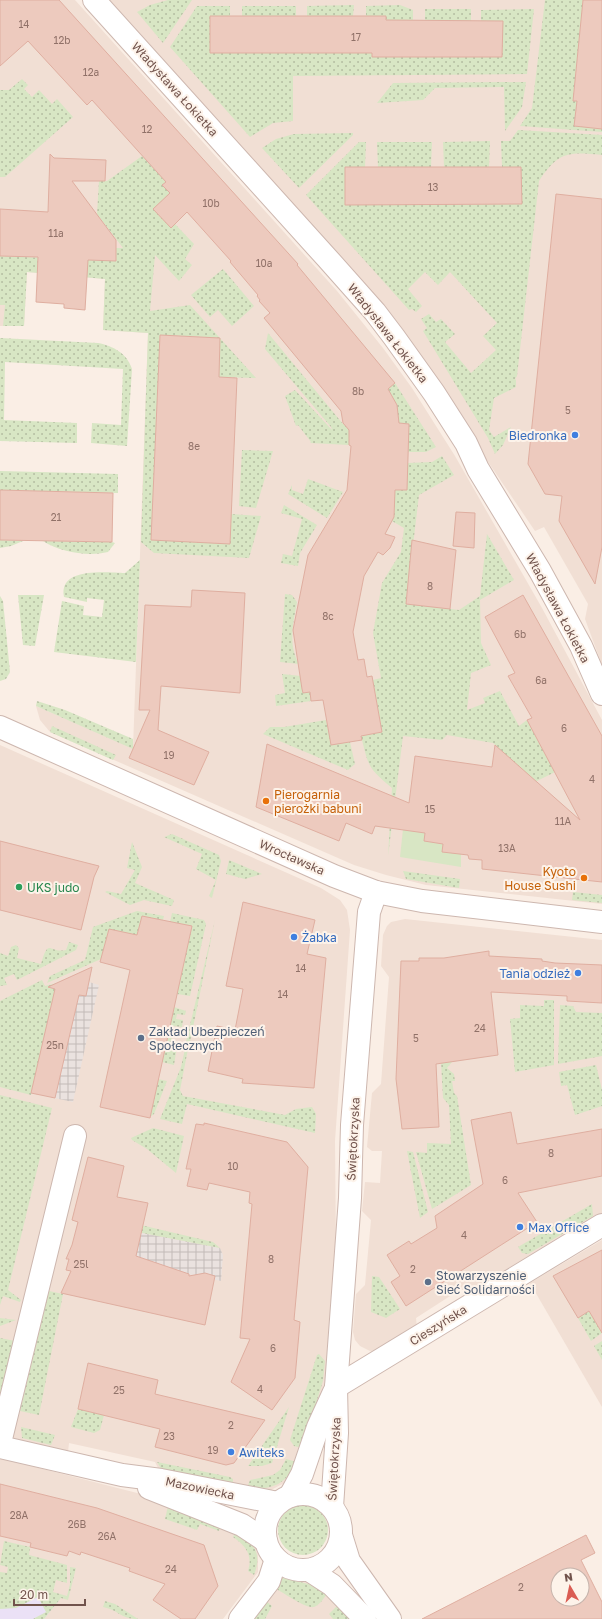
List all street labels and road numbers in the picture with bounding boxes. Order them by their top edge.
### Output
street label: Władysława Łokietka [129,39,221,139]
street label: Władysława Łokietka [345,280,431,386]
street label: Władysława Łokietka [523,551,593,665]
street label: Wrocławska [257,836,327,878]
street label: Świętokrzyska [343,1097,363,1181]
street label: Cieszyńska [407,1301,469,1349]
street label: Świętokrzyska [324,1417,344,1501]
street label: Mazowiecka [164,1473,236,1503]

